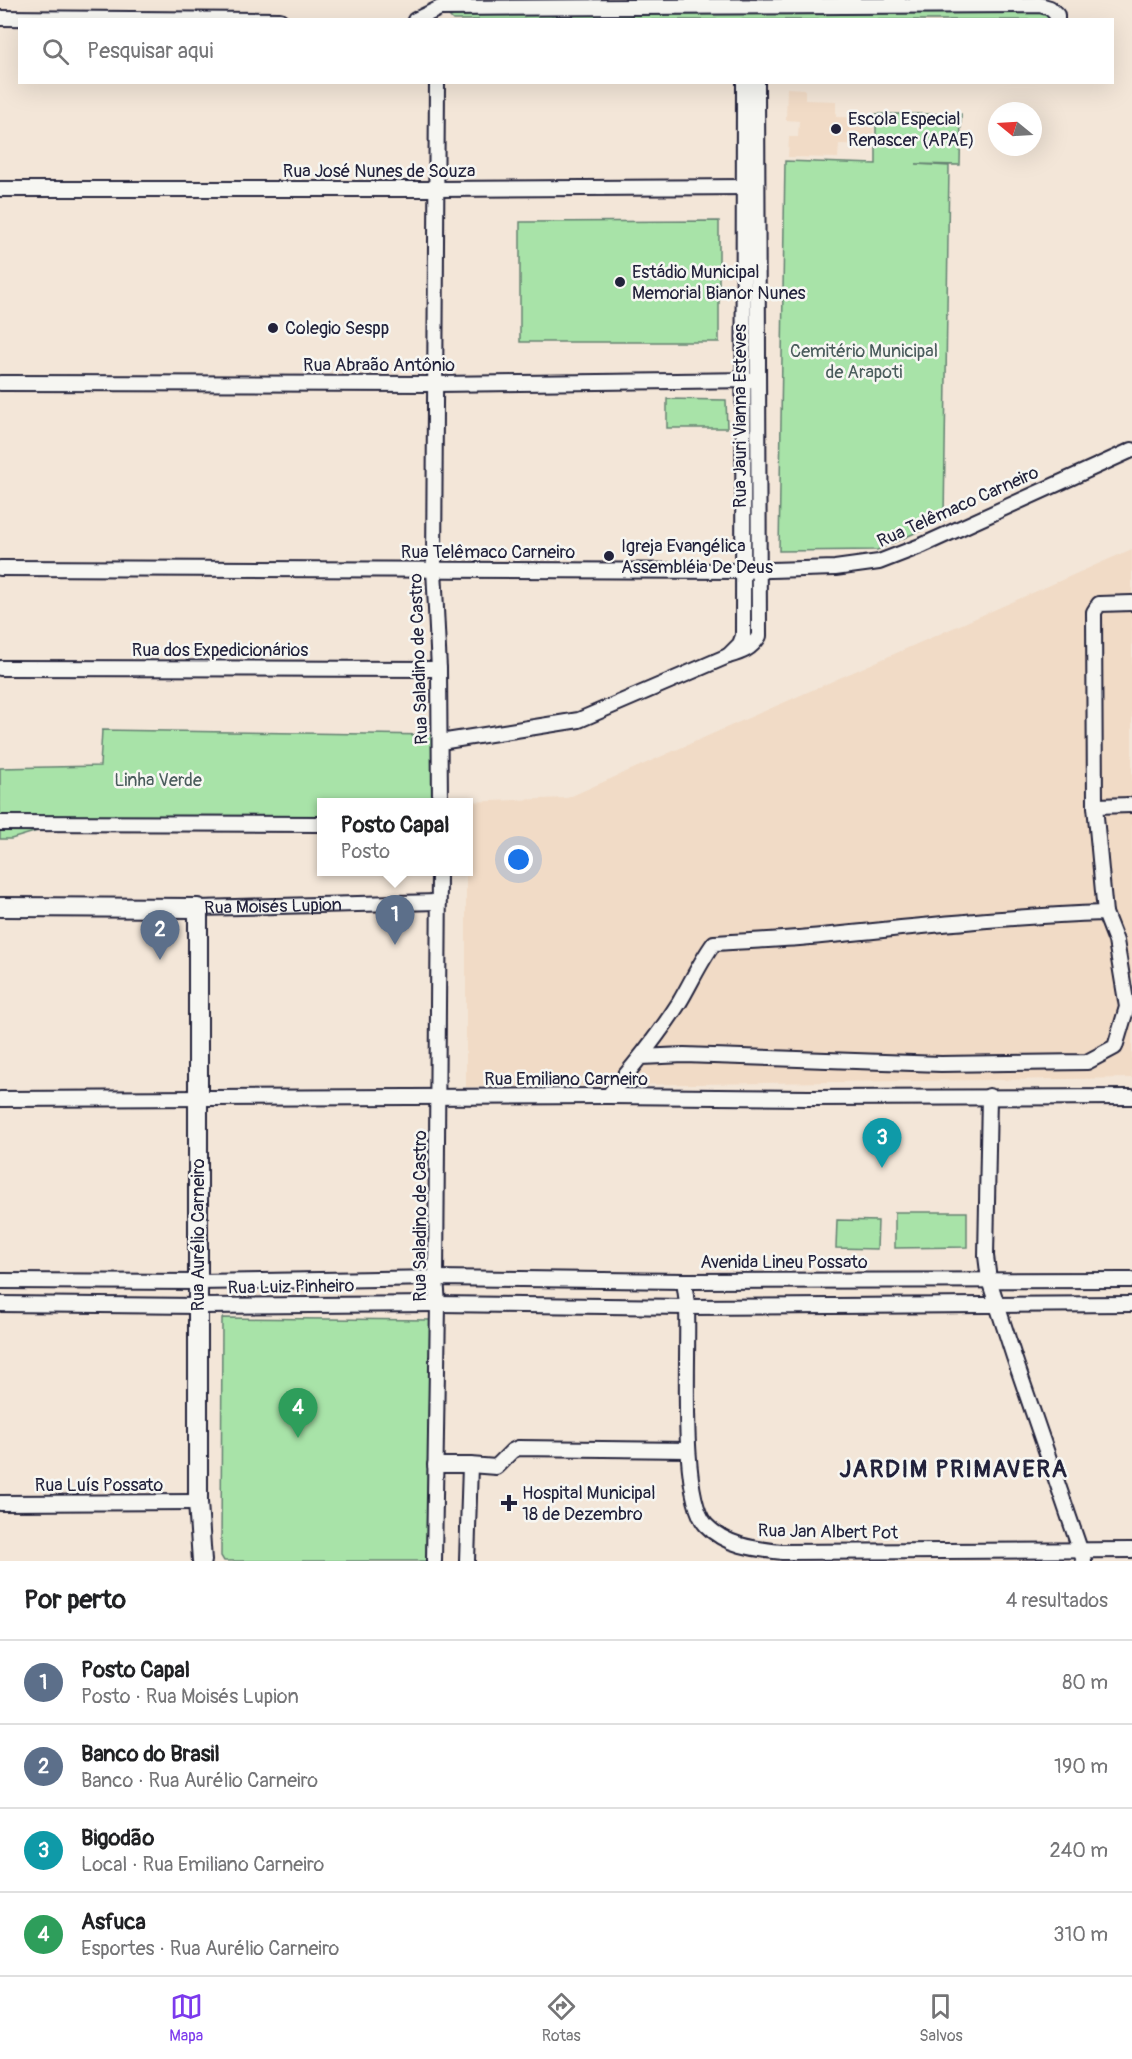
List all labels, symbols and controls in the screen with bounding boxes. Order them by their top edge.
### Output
search box [18,18,1114,84]
icon: search [39,35,72,68]
text: Pesquisar aqui [87,37,213,65]
north arrow [988,102,1042,156]
place label: Escola Especial Renascer (APAE) [848,108,975,152]
marker: Escola Especial Renascer (APAE) [829,122,843,136]
street label: Rua José Nunes de Souza [283,160,475,183]
place label: Estádio Municipal Memorial Bianor Nunes [632,261,806,305]
marker: Estádio Municipal Memorial Bianor Nunes [613,275,627,289]
place label: Colegio Sespp [285,317,389,340]
marker: Colegio Sespp [266,321,280,335]
street label: Rua Jauri Vianna Esteves [729,324,752,508]
park label: Cemitério Municipal de Arapoti [790,340,938,384]
street label: Rua Abraão Antônio [303,354,455,377]
street label: Rua Telêmaco Carneiro [874,461,1043,553]
place label: Igreja Evangélica Assembléia De Deus [621,535,773,579]
street label: Rua Telêmaco Carneiro [401,541,576,564]
marker: Igreja Evangélica Assembléia De Deus [602,549,616,563]
street label: Rua Saladino de Castro [405,573,433,745]
street label: Rua dos Expedicionários [132,639,308,662]
park label: Linha Verde [114,769,202,792]
popup [317,798,473,876]
text: Posto Capal [341,811,449,839]
text: Posto [341,839,390,864]
your location [504,845,533,874]
street label: Rua Moisés Lupion [204,893,342,919]
pin: 1 [376,896,414,945]
pin: 2 [140,910,180,960]
street label: Rua Emiliano Carneiro [484,1068,648,1091]
pin: 3 [862,1118,902,1168]
street label: Rua Saladino de Castro [409,1130,432,1302]
street label: Rua Aurélio Carneiro [187,1158,210,1311]
street label: Avenida Lineu Possato [700,1251,868,1274]
street label: Rua Luiz Pinheiro [227,1274,355,1300]
pin: 4 [278,1388,318,1438]
district label: JARDIM PRIMAVERA [839,1455,1069,1484]
street label: Rua Luís Possato [35,1474,164,1497]
place label: Hospital Municipal 18 de Dezembro [522,1482,656,1526]
marker: Hospital Municipal 18 de Dezembro [500,1494,518,1512]
street label: Rua Jan Albert Pot [758,1519,899,1545]
text: Por perto [24,1584,126,1616]
text: 4 resultados [1006,1588,1108,1613]
text: Posto Capal [81,1656,190,1684]
text: 1 [40,1670,47,1695]
text: 80 m [1062,1670,1108,1695]
text: Posto · Rua Moisés Lupion [81,1684,299,1709]
text: Banco do Brasil [81,1740,220,1768]
text: 2 [38,1754,49,1779]
text: 190 m [1054,1754,1108,1779]
text: Banco · Rua Aurélio Carneiro [81,1768,318,1793]
text: Bigodão [81,1824,154,1852]
text: 3 [38,1838,49,1863]
text: 240 m [1049,1838,1108,1863]
text: Local · Rua Emiliano Carneiro [81,1852,324,1877]
text: Asfuca [81,1908,146,1936]
text: 4 [38,1922,49,1947]
text: 310 m [1053,1922,1108,1947]
text: Esportes · Rua Aurélio Carneiro [81,1936,339,1961]
tab: Mapa [169,1990,203,2046]
tab: Rotas [542,1990,581,2046]
tab: Salvos [919,1990,963,2046]

